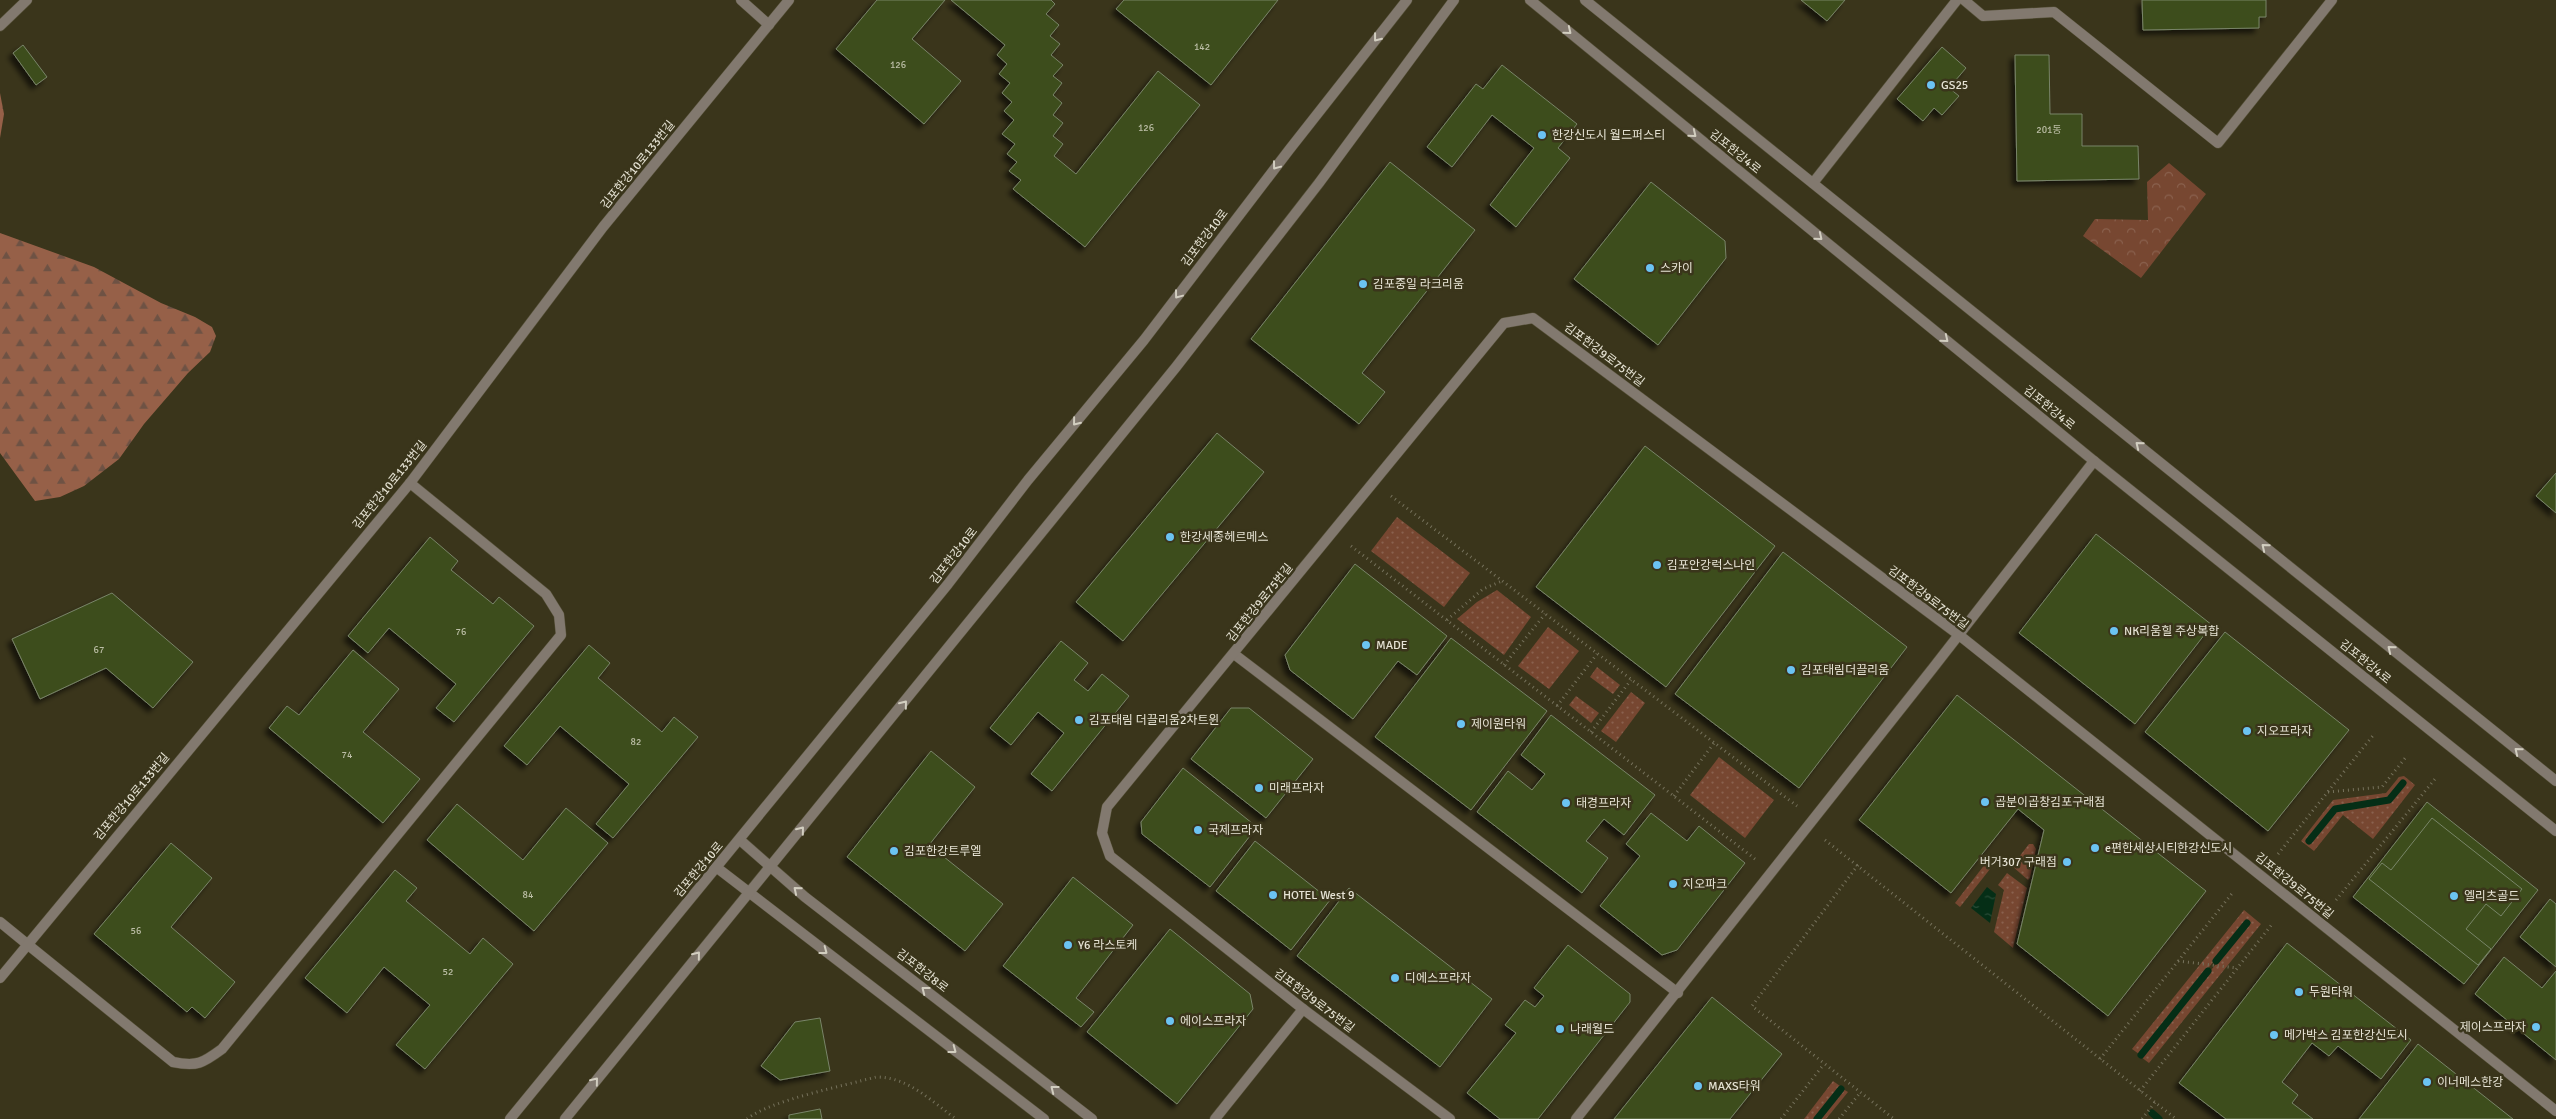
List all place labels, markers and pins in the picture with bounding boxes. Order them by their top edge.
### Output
place label: GS25 [1941,78,1968,93]
marker: GS25 [1925,79,1937,91]
place label: 한강신도시 월드퍼스티 [1552,128,1665,143]
marker: 한강신도시 월드퍼스티 [1536,129,1548,141]
place label: 스카이 [1660,261,1693,276]
marker: 스카이 [1644,262,1656,274]
place label: 김포중일 라크리움 [1373,277,1464,292]
marker: 김포중일 라크리움 [1357,278,1369,290]
place label: 한강세종헤르메스 [1180,530,1268,545]
marker: 한강세종헤르메스 [1164,531,1176,543]
place label: 김포안강럭스나인 [1667,558,1755,573]
marker: 김포안강럭스나인 [1651,559,1663,571]
place label: NK리움힐 주상복합 [2124,624,2219,639]
marker: NK리움힐 주상복합 [2108,625,2120,637]
place label: MADE [1376,638,1408,653]
marker: MADE [1360,639,1372,651]
place label: 김포태림더끌리움 [1801,663,1889,678]
marker: 김포태림더끌리움 [1785,664,1797,676]
place label: 김포태림 더끌리움2차트윈 [1089,713,1220,728]
marker: 김포태림 더끌리움2차트윈 [1073,714,1085,726]
place label: 제이원타워 [1471,717,1526,732]
marker: 제이원타워 [1455,718,1467,730]
place label: 지오프라자 [2257,724,2312,739]
marker: 지오프라자 [2241,725,2253,737]
place label: 미래프라자 [1269,781,1324,796]
marker: 미래프라자 [1253,782,1265,794]
place label: 곱분이곱창김포구래점 [1995,795,2105,810]
place label: 태경프라자 [1576,796,1631,811]
marker: 곱분이곱창김포구래점 [1979,796,1991,808]
marker: 태경프라자 [1560,797,1572,809]
place label: 국제프라자 [1208,823,1263,838]
marker: 국제프라자 [1192,824,1204,836]
place label: e편한세상시티한강신도시 [2105,841,2232,856]
marker: e편한세상시티한강신도시 [2089,842,2101,854]
place label: 김포한강트루엘 [904,844,981,859]
marker: 김포한강트루엘 [888,845,900,857]
place label: 버거307 구래점 [1980,855,2057,870]
marker: 버거307 구래점 [2061,856,2073,868]
place label: 지오파크 [1683,877,1727,892]
marker: 지오파크 [1667,878,1679,890]
place label: HOTEL West 9 [1283,888,1354,903]
marker: HOTEL West 9 [1267,889,1279,901]
place label: 엘리츠골드 [2464,889,2519,904]
marker: 엘리츠골드 [2448,890,2460,902]
place label: Y6 라스토케 [1078,938,1137,953]
marker: Y6 라스토케 [1062,939,1074,951]
place label: 디에스프라자 [1405,971,1471,986]
marker: 디에스프라자 [1389,972,1401,984]
place label: 두원타워 [2309,985,2353,1000]
marker: 두원타워 [2293,986,2305,998]
place label: 에이스프라자 [1180,1014,1246,1029]
marker: 에이스프라자 [1164,1015,1176,1027]
place label: 제이스프라자 [2460,1020,2526,1035]
marker: 제이스프라자 [2530,1021,2542,1033]
place label: 나래월드 [1570,1022,1614,1037]
marker: 나래월드 [1554,1023,1566,1035]
place label: 메가박스 김포한강신도시 [2284,1028,2408,1043]
marker: 메가박스 김포한강신도시 [2268,1029,2280,1041]
place label: 이너메스한강 [2437,1075,2503,1090]
marker: 이너메스한강 [2421,1076,2433,1088]
place label: MAXS타워 [1708,1079,1761,1094]
marker: MAXS타워 [1692,1080,1704,1092]

